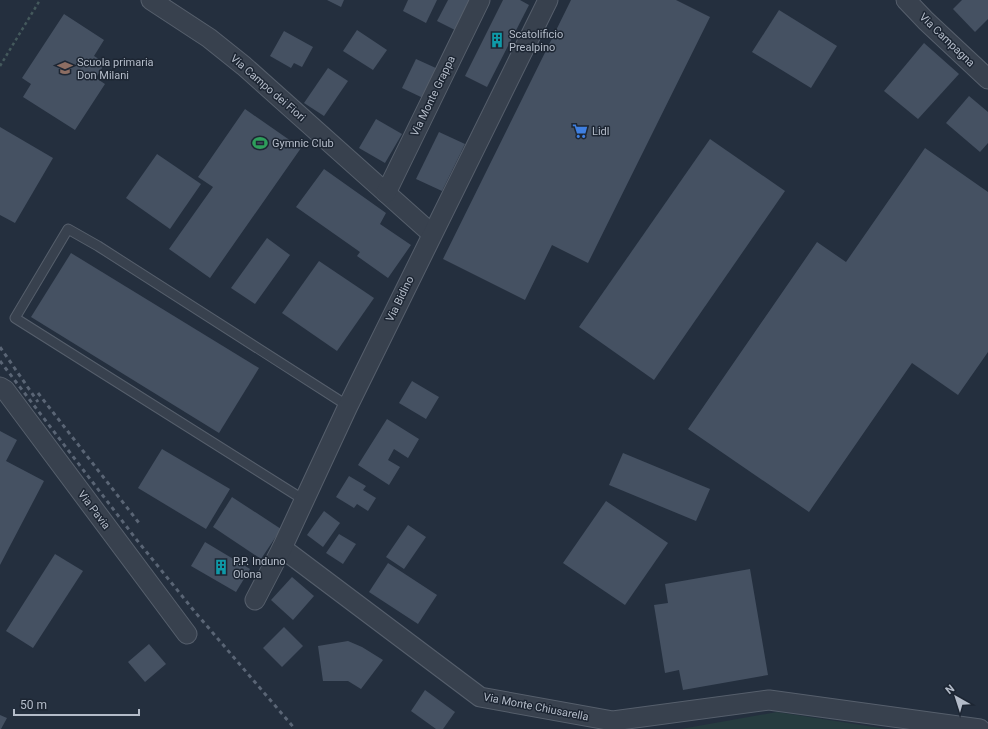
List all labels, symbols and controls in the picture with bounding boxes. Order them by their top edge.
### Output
street label: Via Campagna [917,10,977,70]
place label: Scatolificio Prealpino [509,28,563,54]
building icon: Scatolificio Prealpino [488,31,506,49]
street label: Via Campo dei Fiori [228,52,308,124]
street label: Via Monte Grappa [408,54,458,138]
place label: Scuola primaria Don Milani [77,56,154,82]
school or university icon: Scuola primaria Don Milani [56,59,74,77]
supermarket icon: Lidl [571,122,589,140]
place label: Lidl [592,125,609,138]
sports icon: Gymnic Club [251,134,269,152]
place label: Gymnic Club [272,137,334,150]
street label: Via Bidino [383,274,417,324]
street label: Via Pavia [75,488,113,532]
place label: P.P. Induno Olona [233,555,286,581]
building icon: P.P. Induno Olona [212,558,230,576]
north arrow [936,677,976,717]
text: N [943,682,957,697]
street label: Via Monte Chiusarella [482,690,590,724]
scale bar [14,691,139,717]
text: 50 m [20,698,47,712]

